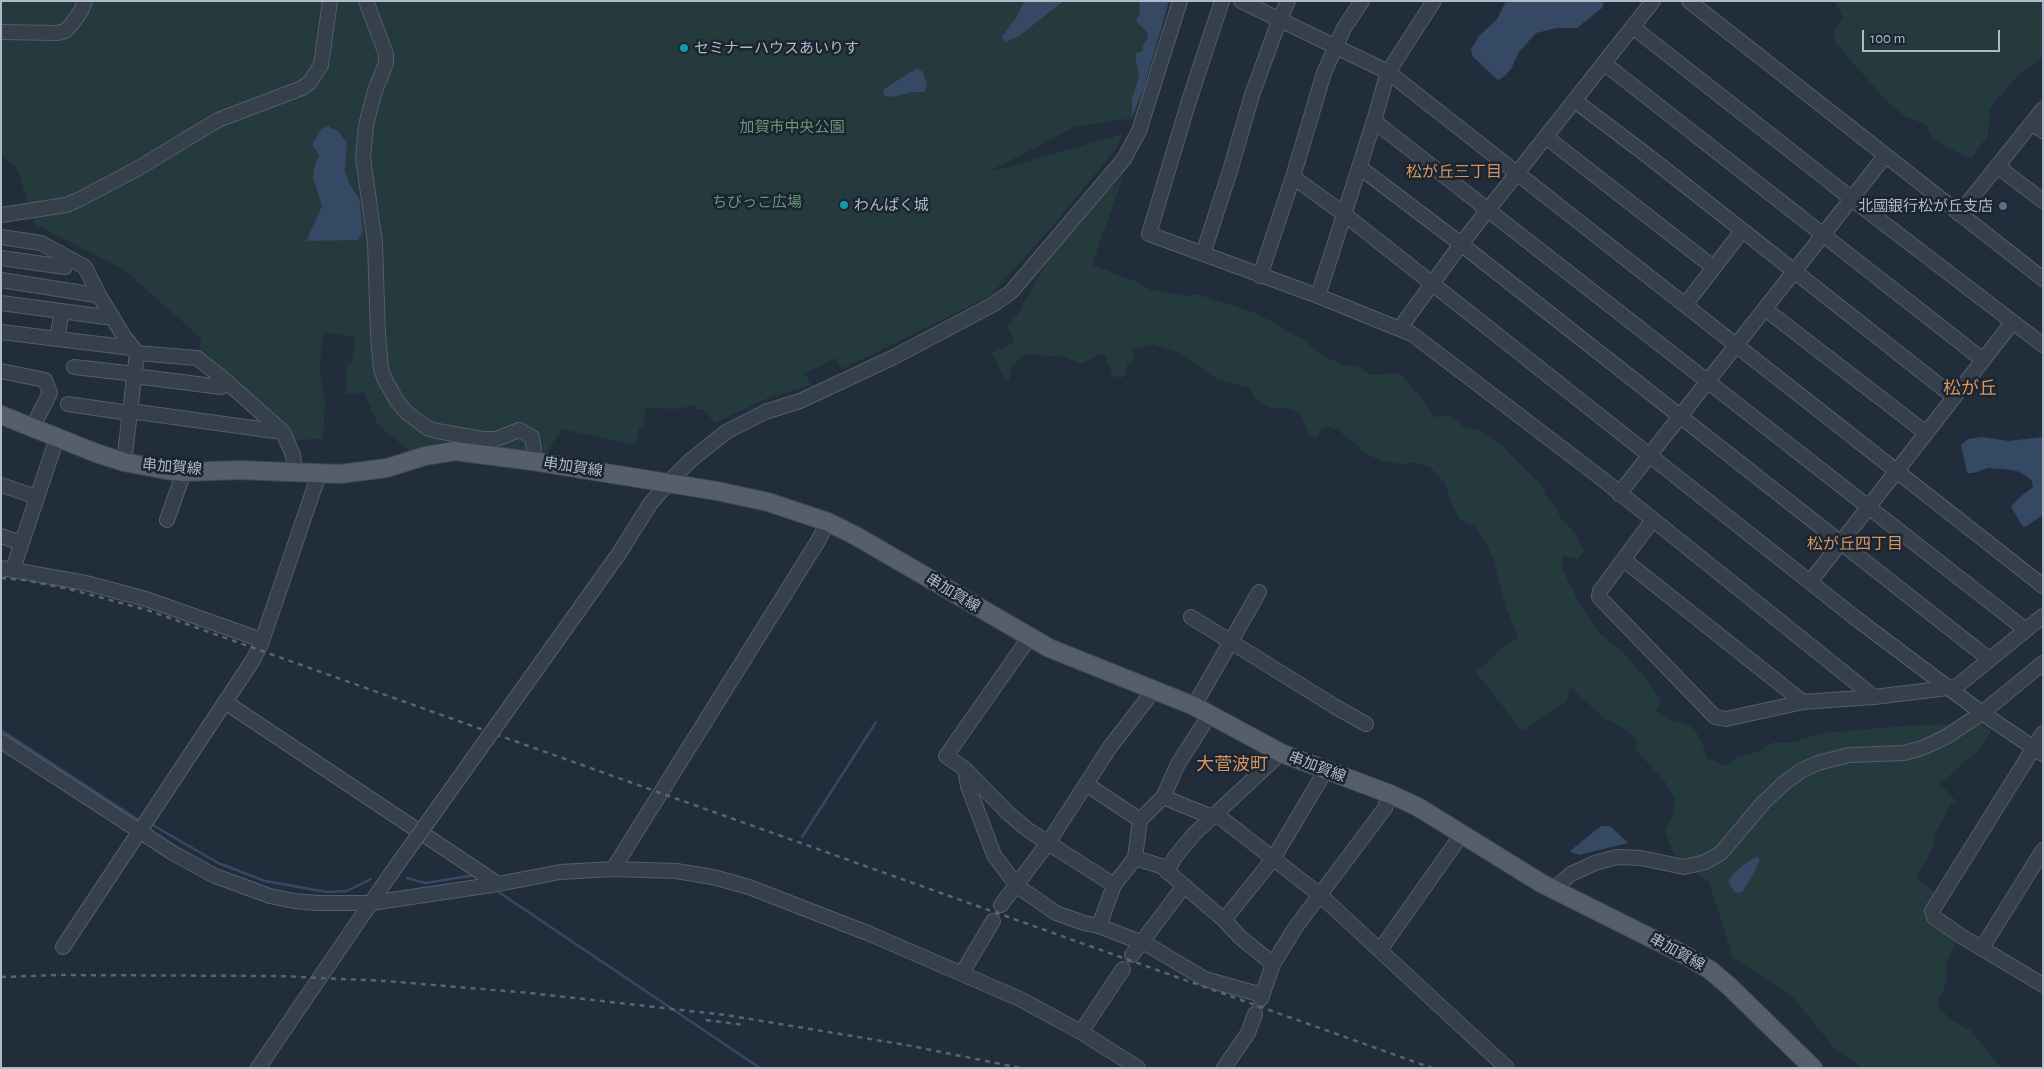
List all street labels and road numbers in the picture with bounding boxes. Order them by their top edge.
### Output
street label: 串加賀線 [542,453,604,481]
street label: 串加賀線 [141,455,203,479]
street label: 串加賀線 [923,570,983,616]
street label: 串加賀線 [1286,748,1348,786]
street label: 串加賀線 [1646,930,1708,974]

